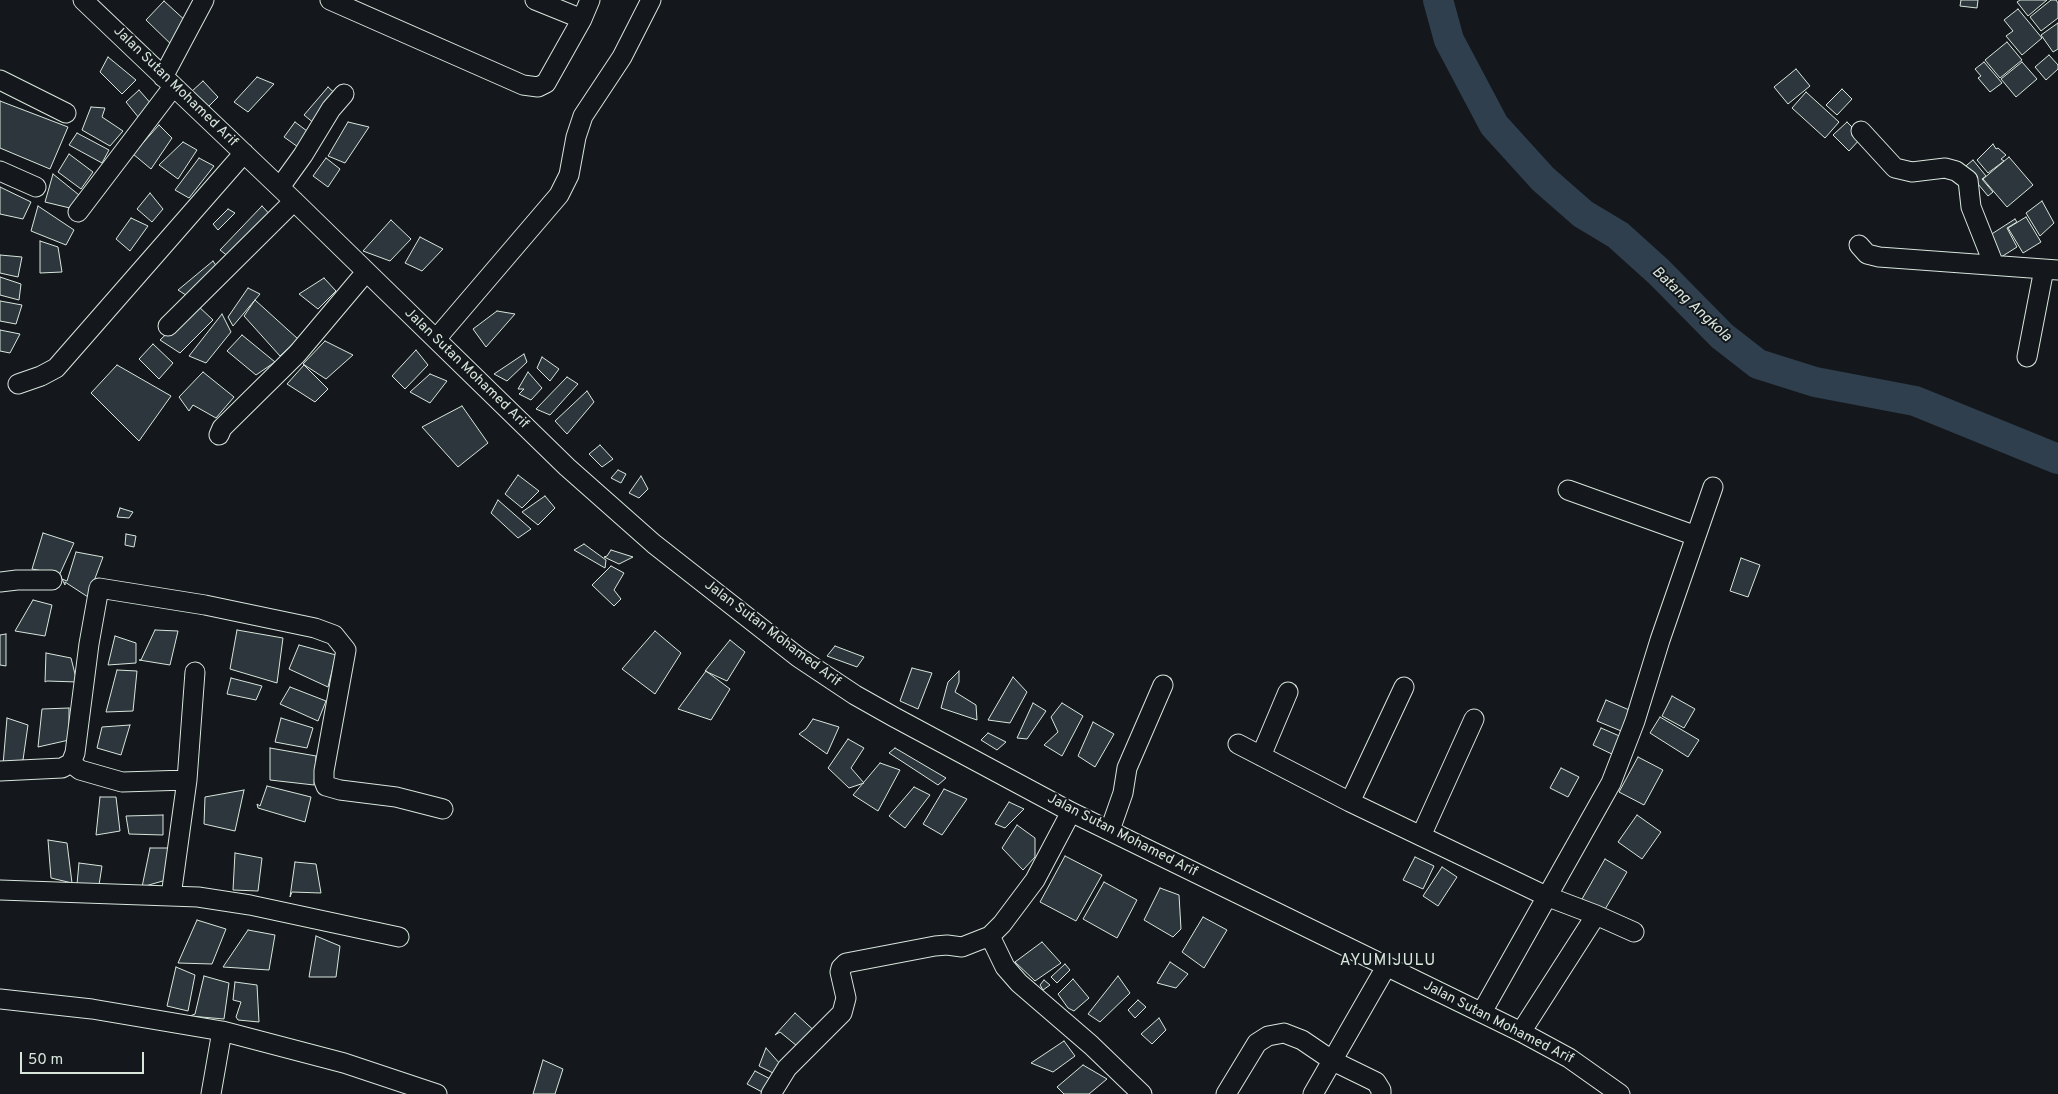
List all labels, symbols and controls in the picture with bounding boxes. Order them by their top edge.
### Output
street label: Jalan Sutan Mohamed Arif [109,23,241,151]
water label: Batang Angkola [1647,263,1735,347]
street label: Jalan Sutan Mohamed Arif [400,305,532,433]
street label: Jalan Sutan Mohamed Arif [701,577,843,691]
street label: Jalan Sutan Mohamed Arif [1044,791,1200,881]
district label: AYUMIJULU [1339,952,1437,972]
street label: Jalan Sutan Mohamed Arif [1420,978,1576,1068]
scale bar [22,1042,146,1074]
text: 50 m [28,1051,63,1070]

